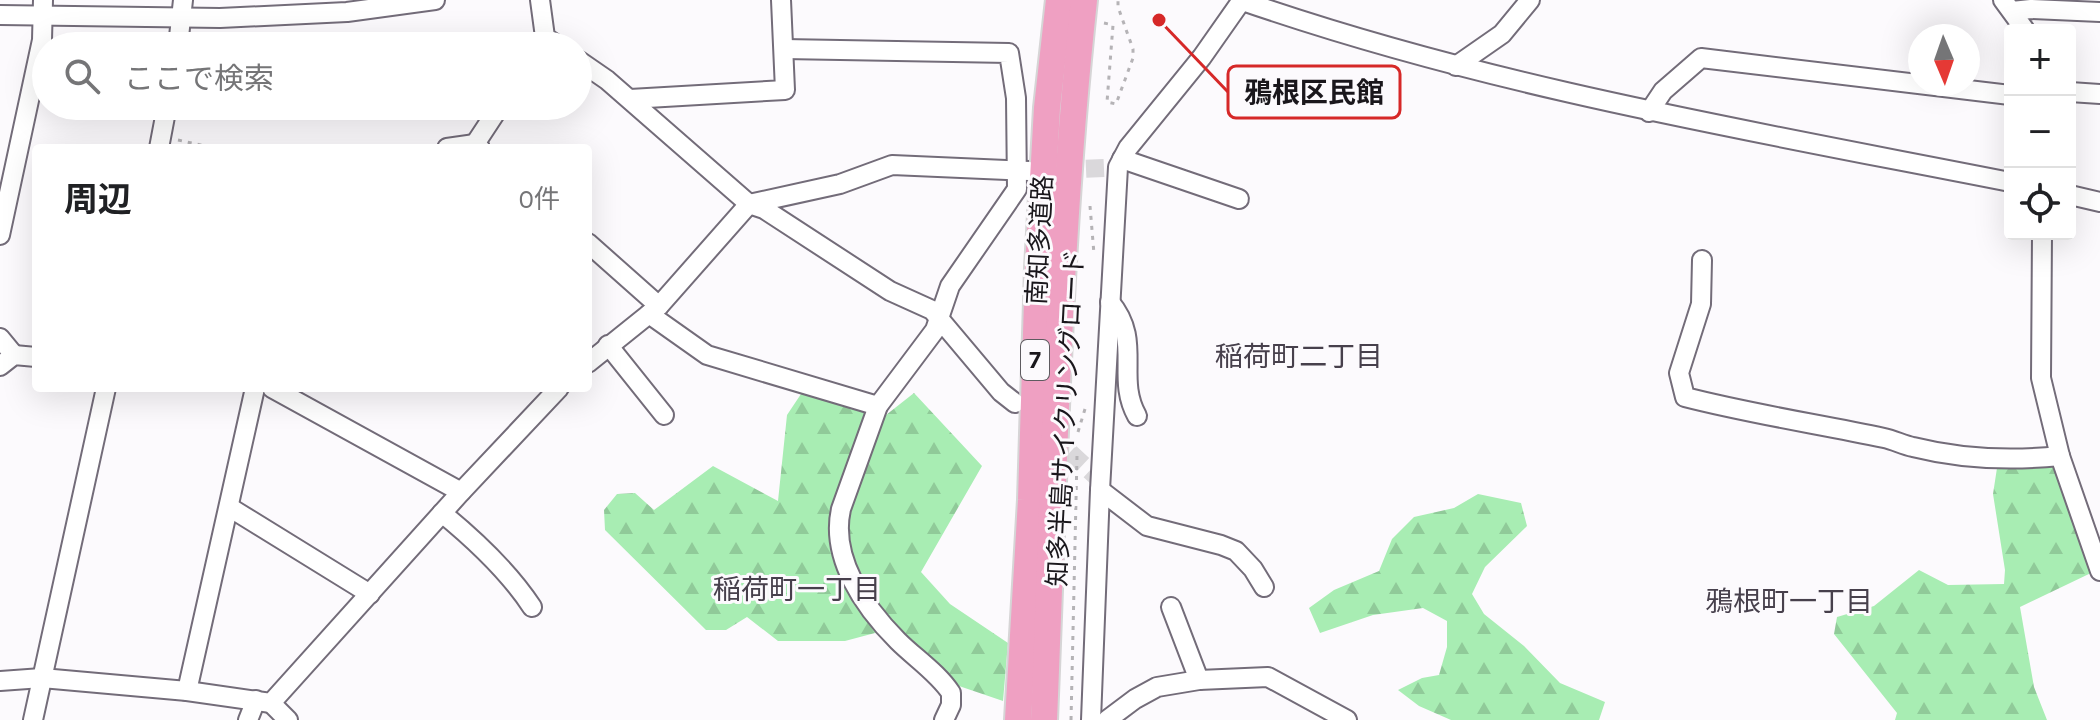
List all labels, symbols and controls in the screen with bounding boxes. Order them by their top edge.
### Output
north arrow [1908,24,1980,96]
map controls [2004,24,2076,240]
button: + [2004,24,2076,96]
search box [32,32,592,120]
icon: search [60,54,104,98]
text: ここで検索 [124,61,274,97]
callout: 鴉根区民館 [1228,66,1400,118]
text: 鴉根区民館 [1244,76,1384,109]
button: − [2004,96,2076,168]
button: locate [2004,168,2076,240]
street label: 南知多道路 [1021,174,1059,306]
text: 周辺 [64,180,132,220]
text: 0件 [519,184,560,215]
street label: 知多半島サイクリングロード [1042,249,1090,587]
road number: 7 [1021,340,1049,380]
district label: 稲荷町二丁目 [1215,340,1383,373]
district label: 稲荷町一丁目 [713,573,881,606]
district label: 鴉根町一丁目 [1705,585,1873,618]

